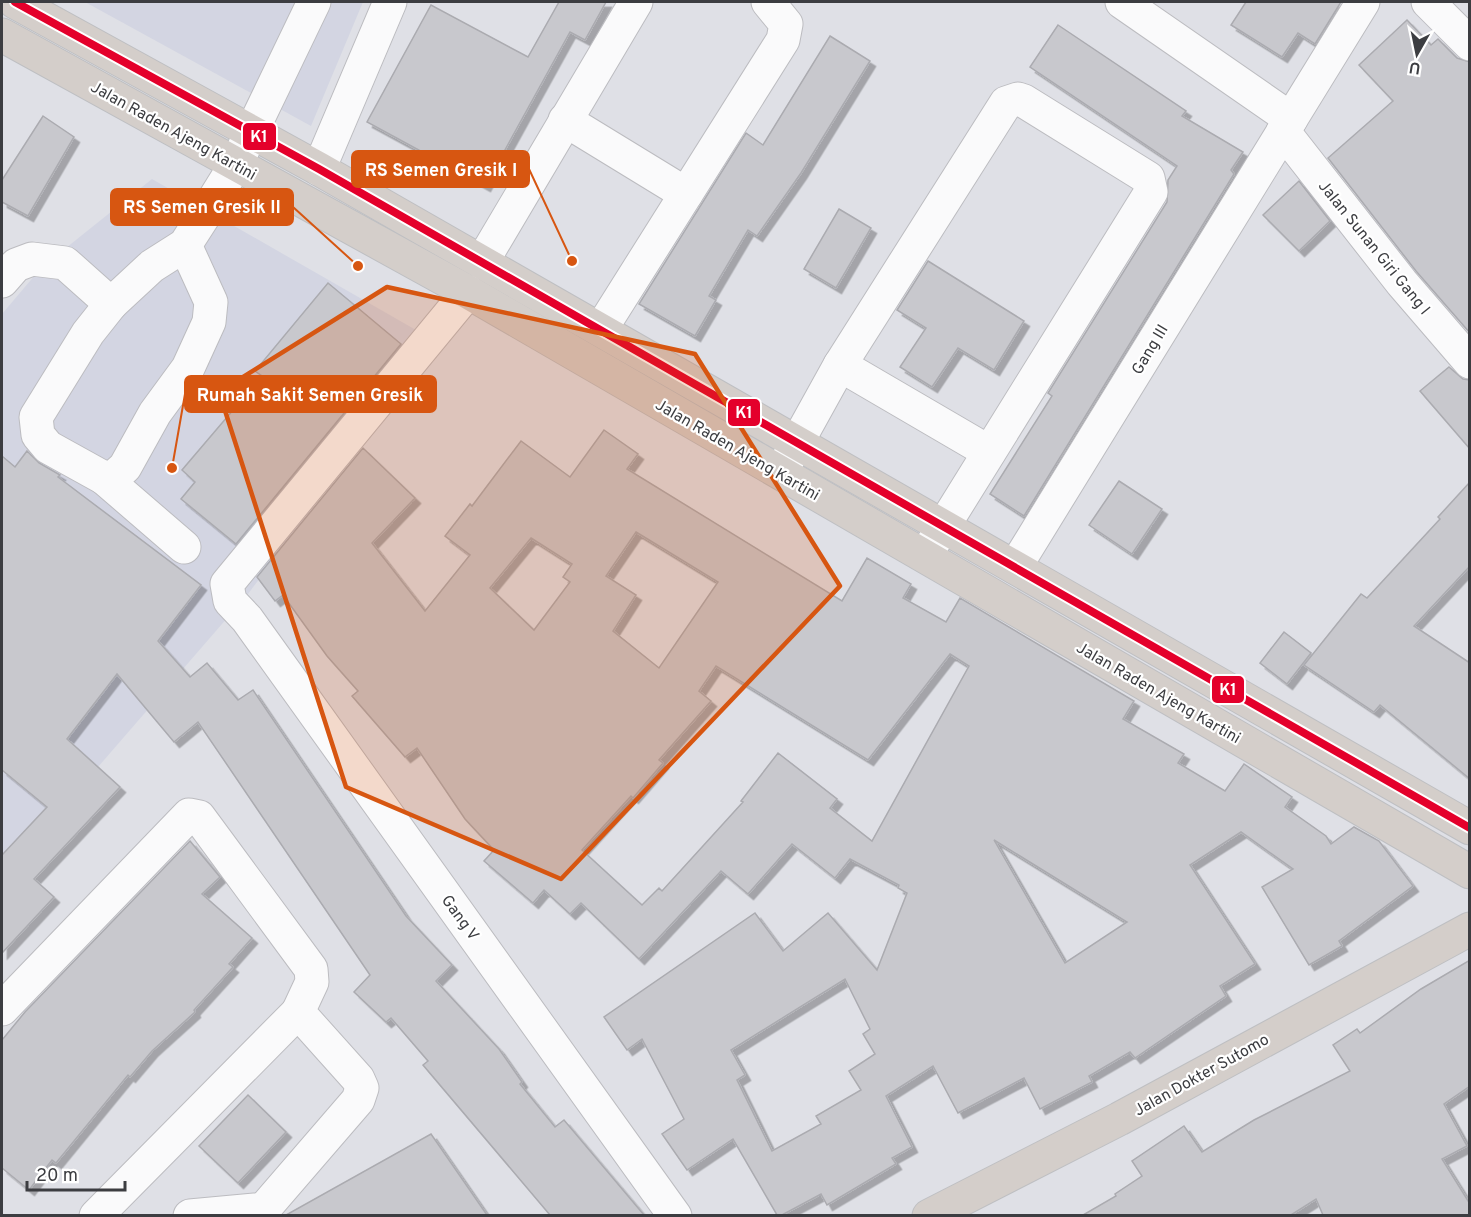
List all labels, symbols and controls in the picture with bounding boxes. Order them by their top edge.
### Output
north arrow [1387,24,1447,84]
text: U [1408,56,1422,78]
street label: Jalan Raden Ajeng Kartini [87,78,259,186]
line badge: K1 [242,122,277,151]
text: K1 [250,128,268,148]
callout: RS Semen Gresik I [352,151,529,187]
text: RS Semen Gresik I [365,160,517,183]
street label: Jalan Sunan Giri Gang I [1313,177,1434,319]
callout: RS Semen Gresik II [111,189,293,225]
text: RS Semen Gresik II [123,197,281,220]
street label: Gang III [1128,321,1173,379]
callout: Rumah Sakit Semen Gresik [185,376,436,412]
text: Rumah Sakit Semen Gresik [197,385,423,408]
street label: Jalan Raden Ajeng Kartini [651,395,823,506]
line badge: K1 [727,398,761,427]
text: K1 [735,404,753,424]
street label: Jalan Raden Ajeng Kartini [1072,638,1244,749]
line badge: K1 [1211,675,1245,704]
text: K1 [1219,681,1237,701]
street label: Gang V [436,891,483,945]
street label: Jalan Dokter Sutomo [1131,1030,1273,1121]
scale bar [27,1154,124,1192]
text: 20 m [36,1165,78,1188]

